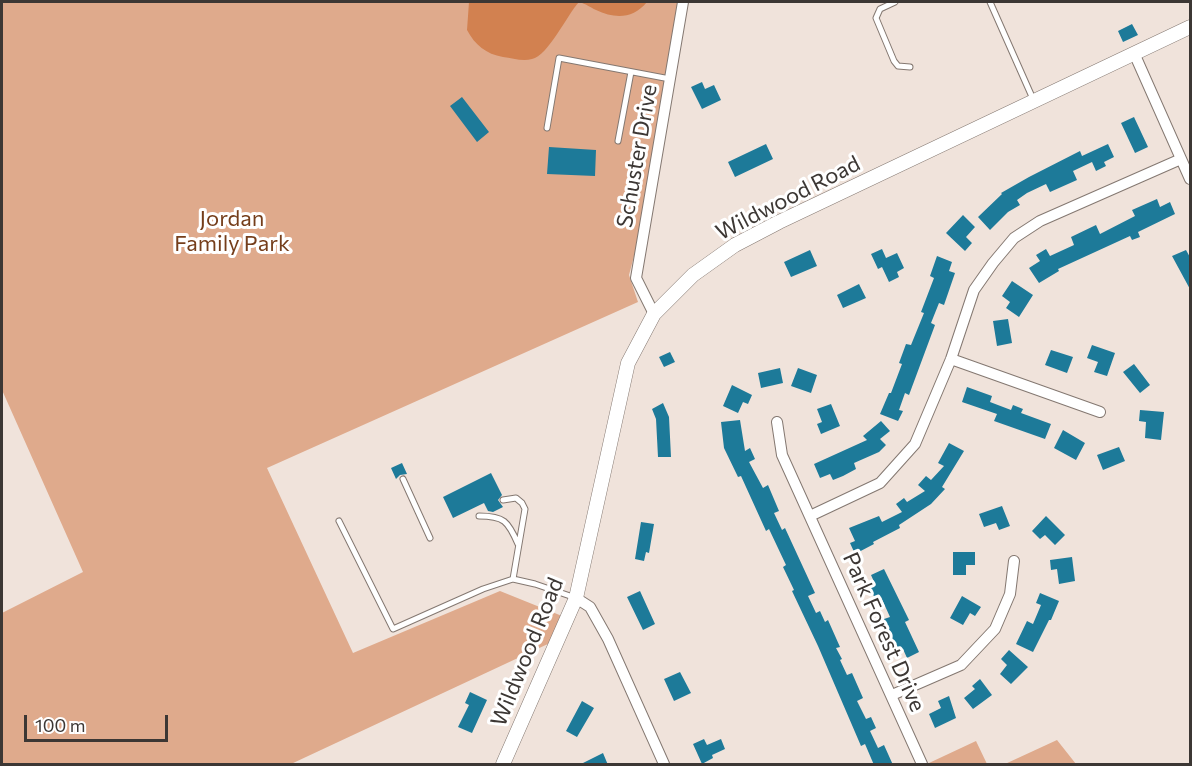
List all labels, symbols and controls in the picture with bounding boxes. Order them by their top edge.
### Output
street label: Schuster Drive [611,82,663,230]
street label: Wildwood Road [712,150,864,246]
park label: Jordan Family Park [174,206,290,258]
street label: Park Forest Drive [837,548,931,716]
street label: Wildwood Road [485,574,569,730]
scale bar [27,703,171,741]
text: 100 m [35,714,85,736]

